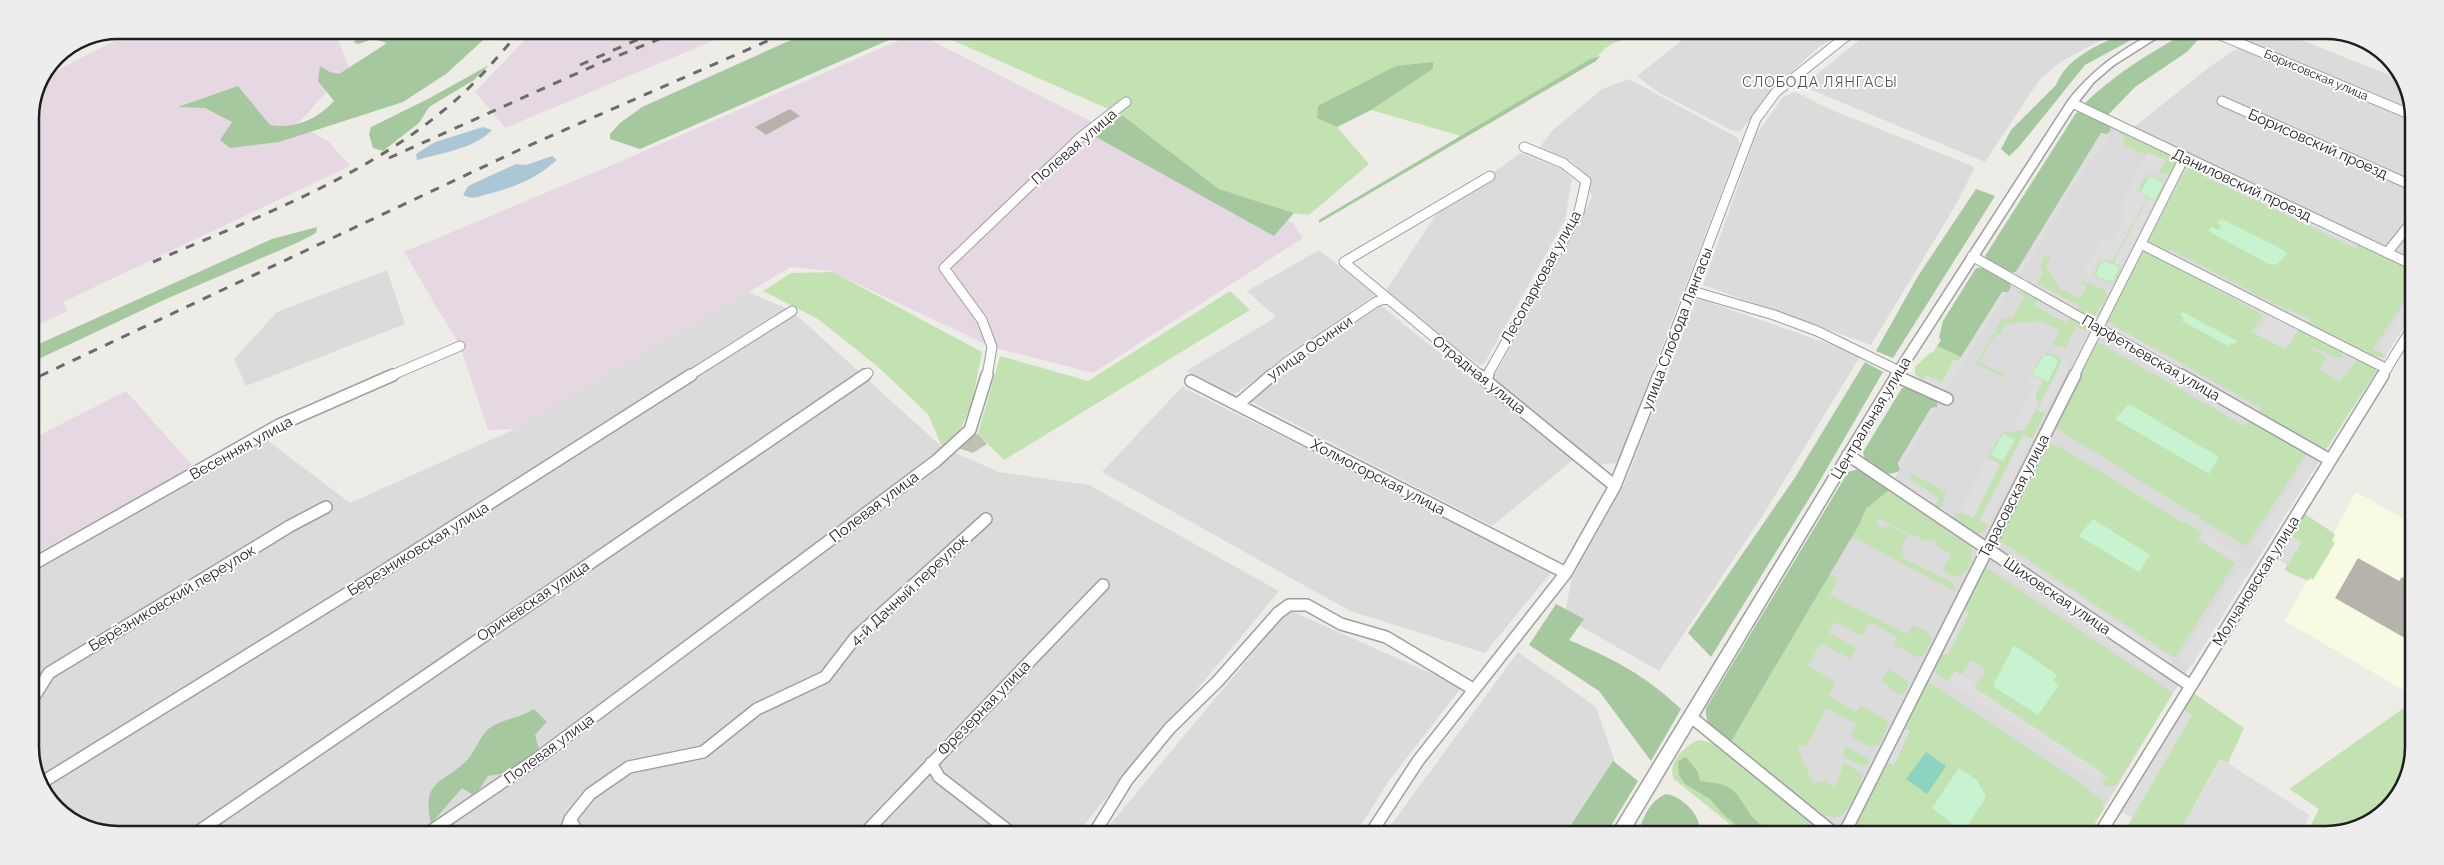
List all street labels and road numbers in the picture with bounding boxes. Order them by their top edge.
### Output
street label: Борисовская улица [2262,47,2370,103]
street label: Полевая улица [1028,105,1120,189]
street label: Борисовский проезд [2245,105,2391,183]
street label: Даниловский проезд [2170,145,2315,225]
street label: Лесопарковая улица [1497,208,1585,346]
street label: улица Слобода Лянгасы [1638,245,1716,413]
street label: Парфетьевская улица [2079,311,2223,405]
street label: улица Осинки [1264,312,1356,384]
street label: Отрадная улица [1429,332,1529,418]
street label: Центральная улица [1827,354,1915,482]
street label: Весенняя улица [186,412,296,484]
street label: Тарасовская улица [1975,431,2053,561]
street label: Холмогорская улица [1308,435,1448,519]
street label: Полевая улица [826,468,922,546]
street label: Березниковская улица [344,498,492,600]
street label: Молчановская улица [2209,513,2303,649]
street label: 4-й Дачный переулок [846,531,972,649]
street label: Берёзниковский переулок [85,541,259,655]
street label: Шиховская улица [2000,553,2114,639]
street label: Оричевская улица [473,557,593,645]
street label: Фрезерная улица [934,657,1034,759]
street label: Полевая улица [501,710,597,788]

